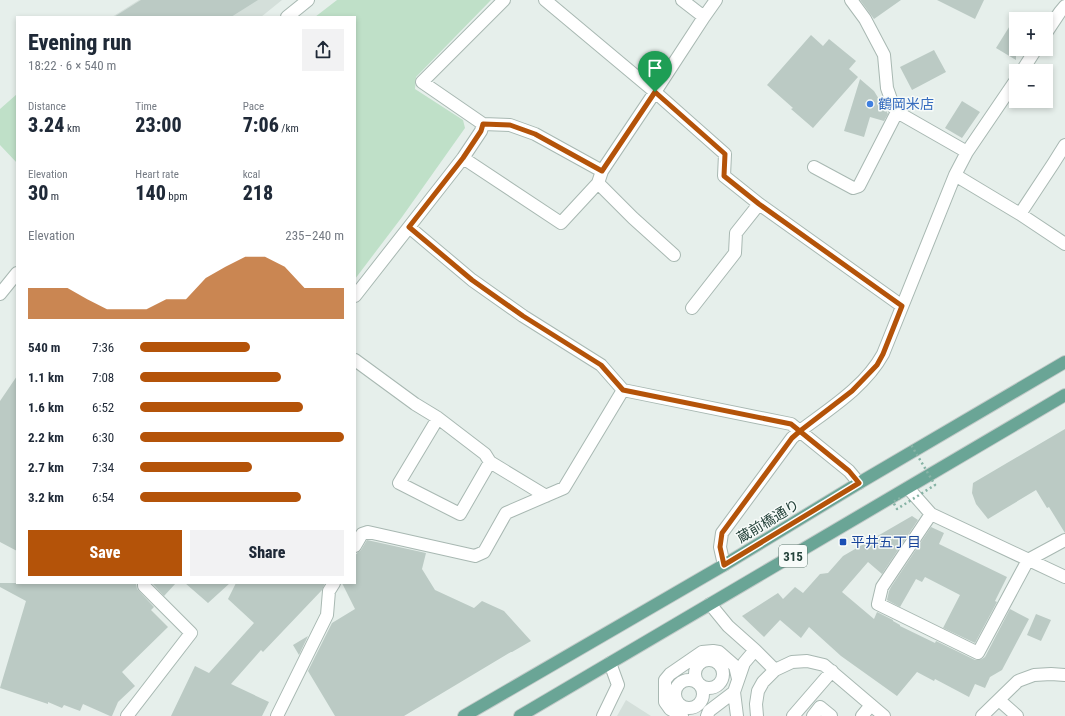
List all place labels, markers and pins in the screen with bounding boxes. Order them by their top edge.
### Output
pin [638,51,672,92]
place label: 鶴岡米店 [878,96,934,112]
marker: 鶴岡米店 [865,99,875,109]
place label: 平井五丁目 [851,534,921,550]
marker: 平井五丁目 [838,537,848,547]

